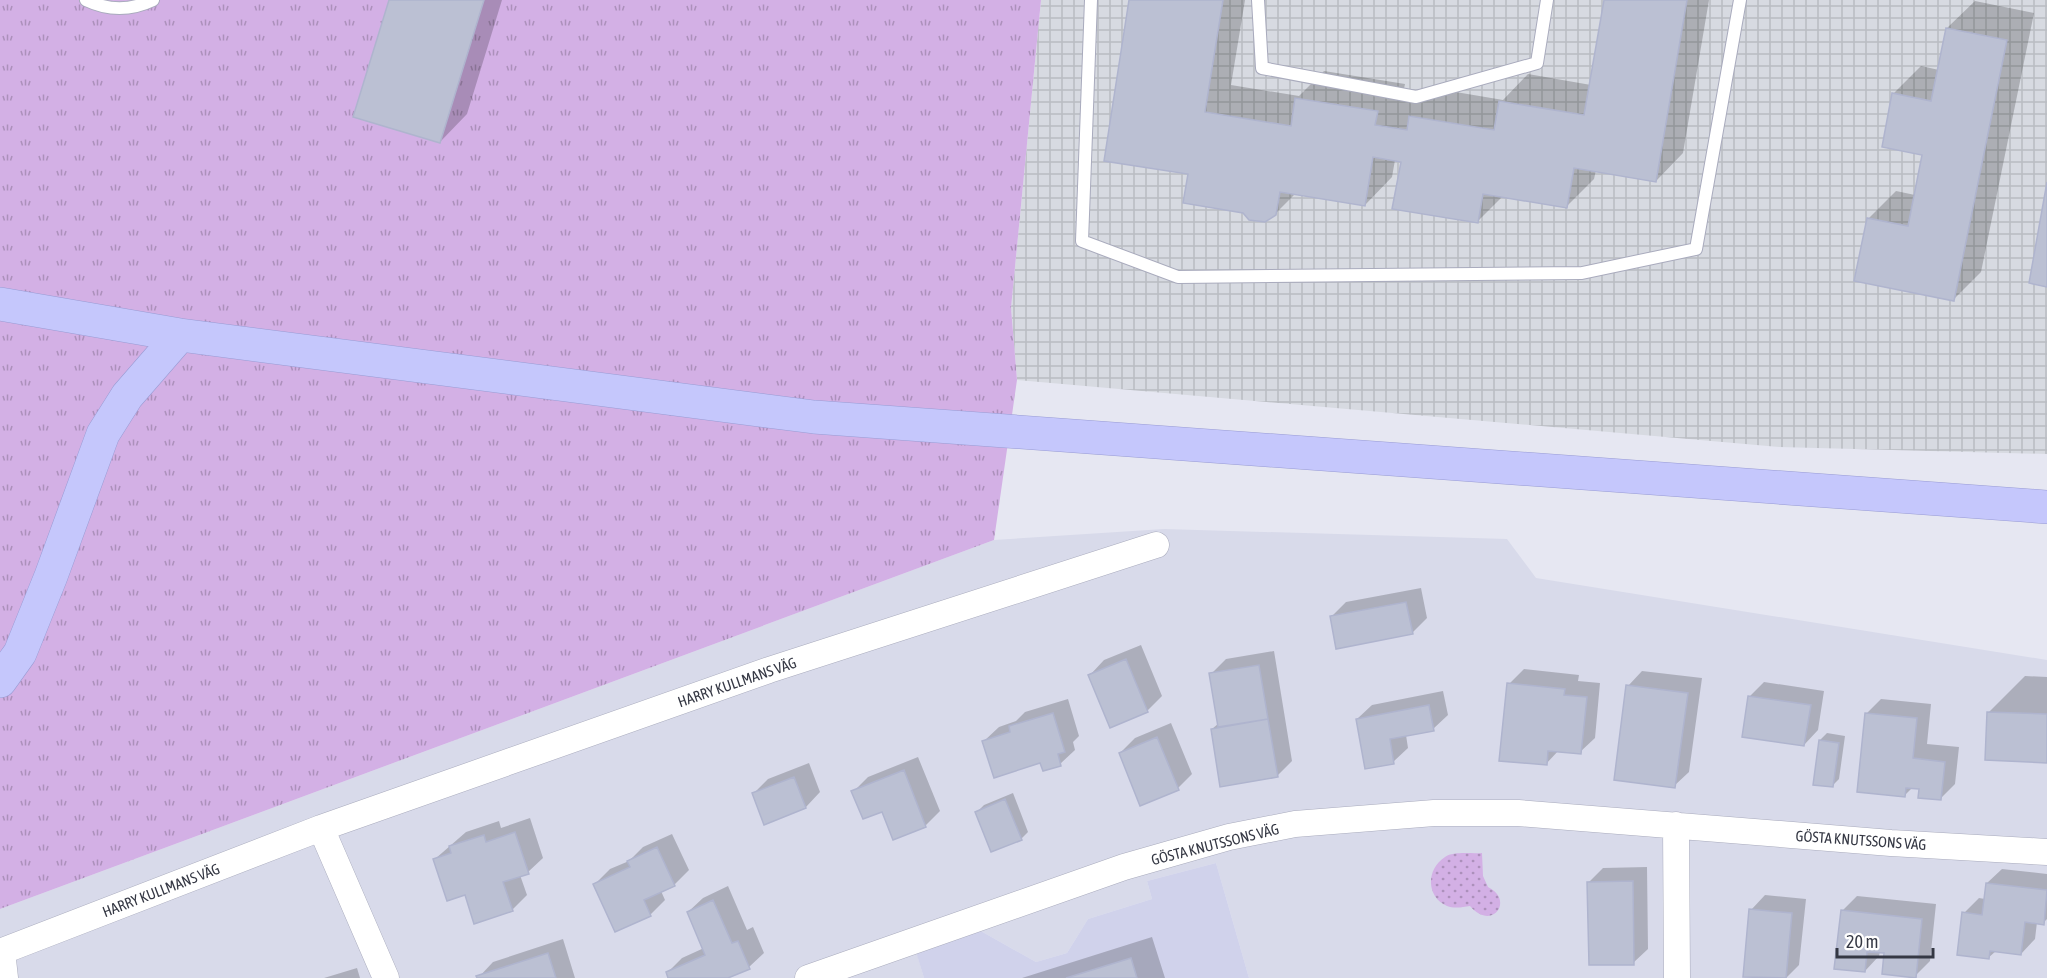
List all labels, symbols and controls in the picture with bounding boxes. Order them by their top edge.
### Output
street label: HARRY KULLMANS VÄG [675,654,799,710]
street label: GÖSTA KNUTSSONS VÄG [1149,820,1281,868]
street label: GÖSTA KNUTSSONS VÄG [1795,827,1927,853]
street label: HARRY KULLMANS VÄG [100,860,222,920]
scale bar [1837,921,1933,959]
text: 20 m [1846,931,1878,952]

